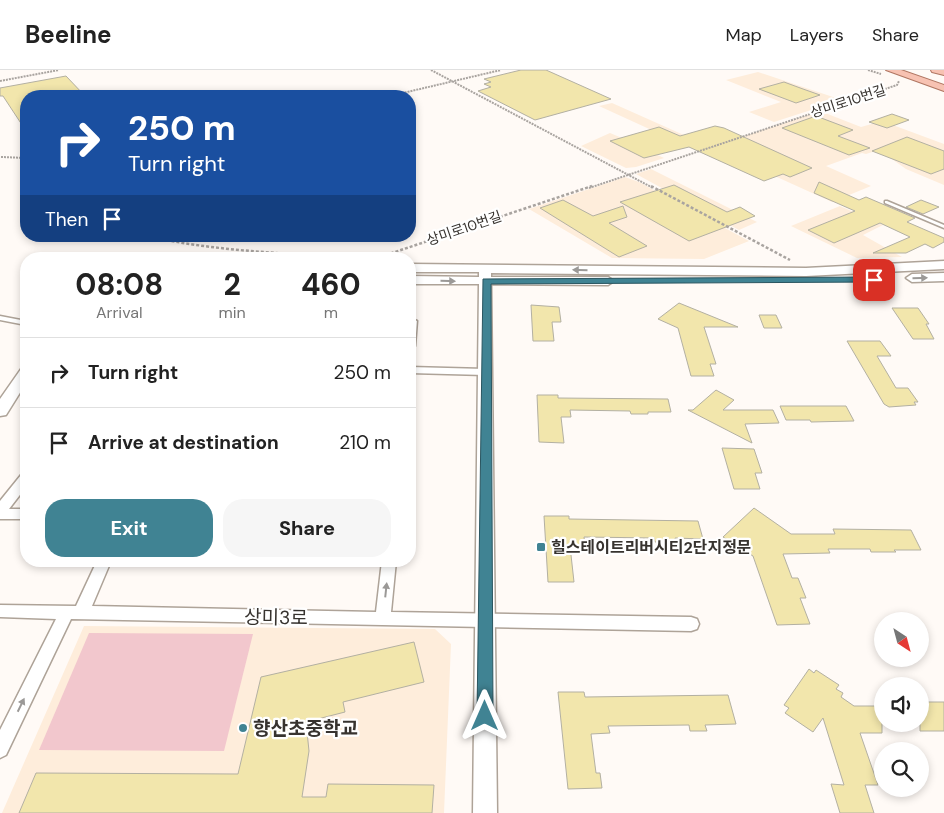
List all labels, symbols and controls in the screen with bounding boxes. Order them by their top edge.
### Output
text: Beeline [25,19,111,50]
text: Map [726,23,762,47]
text: Layers [790,23,844,47]
text: Share [872,23,919,47]
street label: 상미로10번길 [808,80,888,122]
text: 250 m [128,105,236,151]
icon: right [45,110,110,175]
text: Turn right [128,149,225,178]
icon: arrive [98,205,126,233]
text: Then [45,207,88,232]
street label: 상미로10번길 [424,207,504,249]
pin [853,259,895,301]
text: 08:08 [75,265,163,304]
text: 2 [223,265,241,304]
text: 460 [301,265,361,304]
one-way arrow [572,266,588,274]
icon: arrive [860,266,888,294]
one-way arrow [912,274,928,282]
one-way arrow [440,277,456,285]
text: Arrival [96,302,143,323]
text: min [218,302,246,323]
text: m [324,302,338,323]
icon: right [45,359,73,387]
text: Turn right [88,360,178,385]
text: 250 m [333,360,391,385]
icon: arrive [45,429,73,457]
text: Arrive at destination [88,430,279,455]
text: 210 m [339,430,391,455]
button: Exit [45,499,213,557]
button: Share [223,499,391,557]
place label: 힐스테이트리버시티2단지정문 [551,537,752,558]
marker: 힐스테이트리버시티2단지정문 [535,541,547,553]
one-way arrow [382,582,390,598]
street label: 상미3로 [244,604,308,631]
north arrow [874,612,929,668]
map controls [874,612,929,797]
button: sound [874,677,929,732]
position arrow [458,689,510,741]
one-way arrow [17,698,25,713]
place label: 향산초중학교 [253,716,358,741]
marker: 향산초중학교 [237,722,249,734]
button: search [874,742,929,797]

